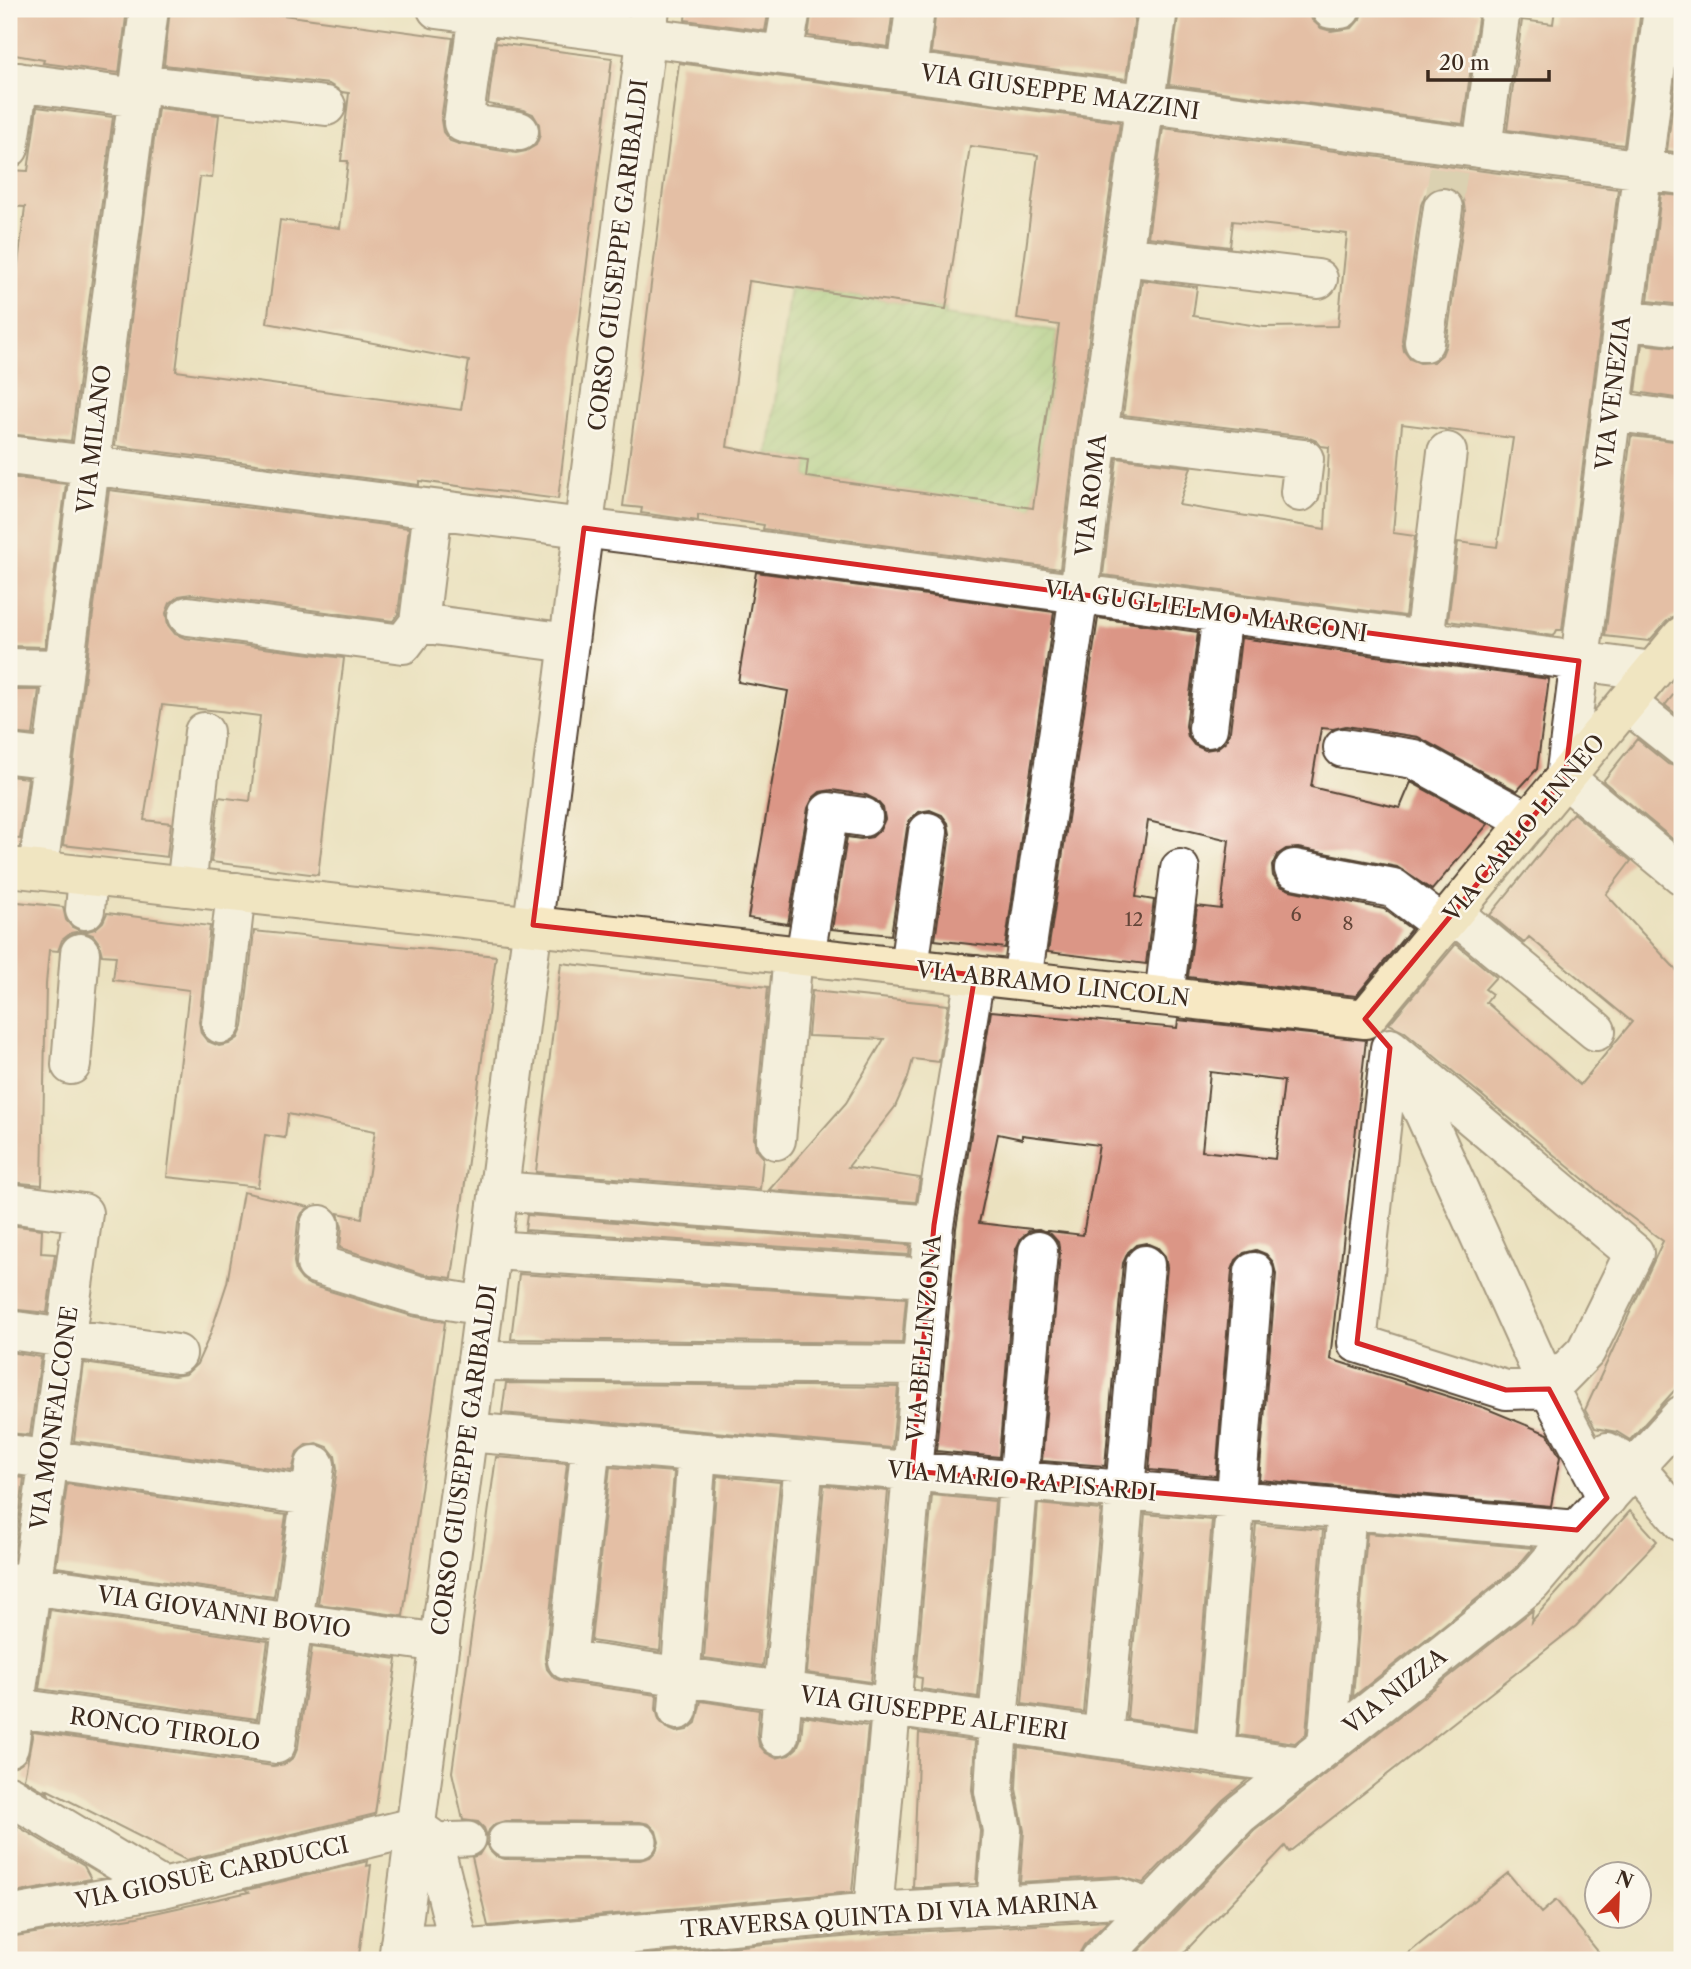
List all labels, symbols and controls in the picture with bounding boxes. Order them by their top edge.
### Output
scale bar [1428,38,1549,82]
text: 20 m [1439,50,1490,75]
street label: VIA GIUSEPPE MAZZINI [918,58,1201,125]
street label: CORSO GIUSEPPE GARIBALDI [583,77,653,433]
street label: VIA VENEZIA [1590,313,1636,473]
street label: VIA MILANO [71,363,117,516]
street label: VIA ROMA [1069,431,1113,559]
street label: VIA GUGLIELMO MARCONI [1042,574,1369,648]
street label: VIA CARLO LINNEO [1437,729,1611,928]
house number: 6 [1290,903,1302,926]
house number: 12 [1125,908,1144,931]
house number: 8 [1342,912,1354,935]
street label: VIA ABRAMO LINCOLN [914,956,1191,1012]
street label: VIA BELLINZONA [901,1232,947,1444]
street label: CORSO GIUSEPPE GARIBALDI [425,1283,503,1637]
street label: VIA MONFALCONE [24,1304,84,1533]
street label: VIA MARIO RAPISARDI [885,1455,1158,1507]
street label: VIA GIOVANNI BOVIO [94,1580,353,1644]
street label: VIA NIZZA [1337,1641,1453,1741]
street label: VIA GIUSEPPE ALFIERI [797,1680,1070,1746]
street label: RONCO TIROLO [68,1702,262,1756]
street label: VIA GIOSUÈ CARDUCCI [72,1830,351,1916]
north arrow [1582,1860,1652,1930]
text: N [1612,1866,1637,1894]
street label: TRAVERSA QUINTA DI VIA MARINA [680,1886,1099,1944]

